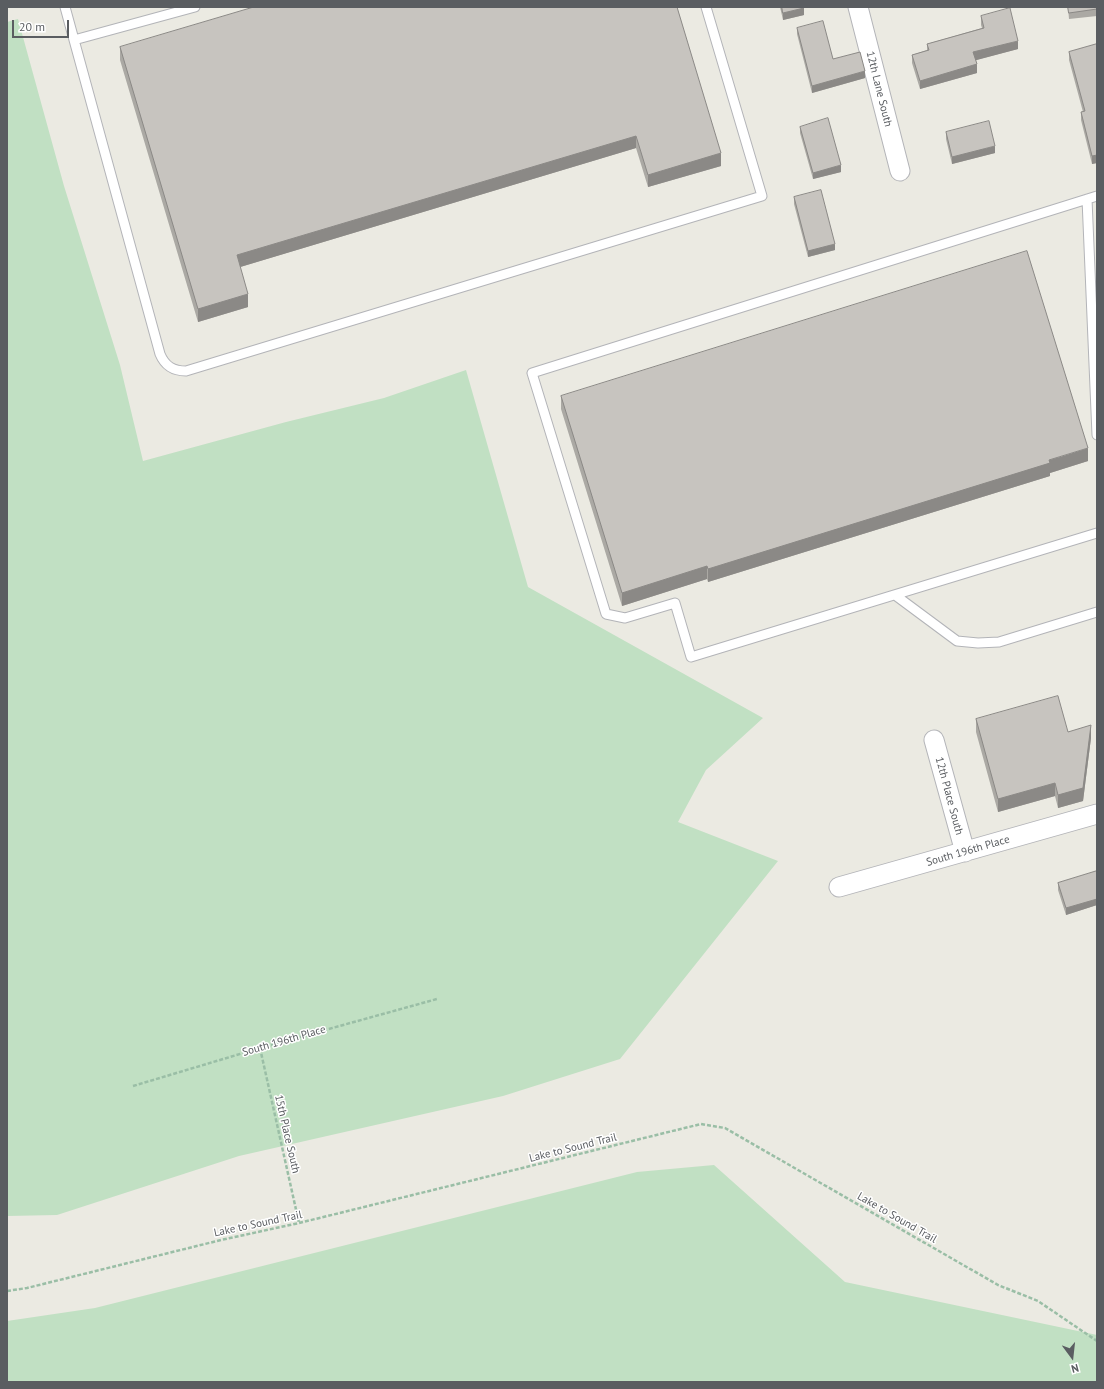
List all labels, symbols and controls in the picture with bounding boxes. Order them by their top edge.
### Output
scale bar [14,12,71,38]
text: 20 m [19,19,45,34]
street label: 12th Lane South [863,50,895,128]
street label: 12th Place South [932,756,966,836]
street label: South 196th Place [925,833,1011,869]
street label: South 196th Place [241,1023,327,1059]
street label: 15th Place South [272,1093,302,1175]
street label: Lake to Sound Trail [528,1131,618,1165]
street label: Lake to Sound Trail [855,1190,939,1246]
street label: Lake to Sound Trail [213,1208,303,1240]
north arrow [1052,1337,1092,1377]
text: N [1070,1361,1080,1376]

